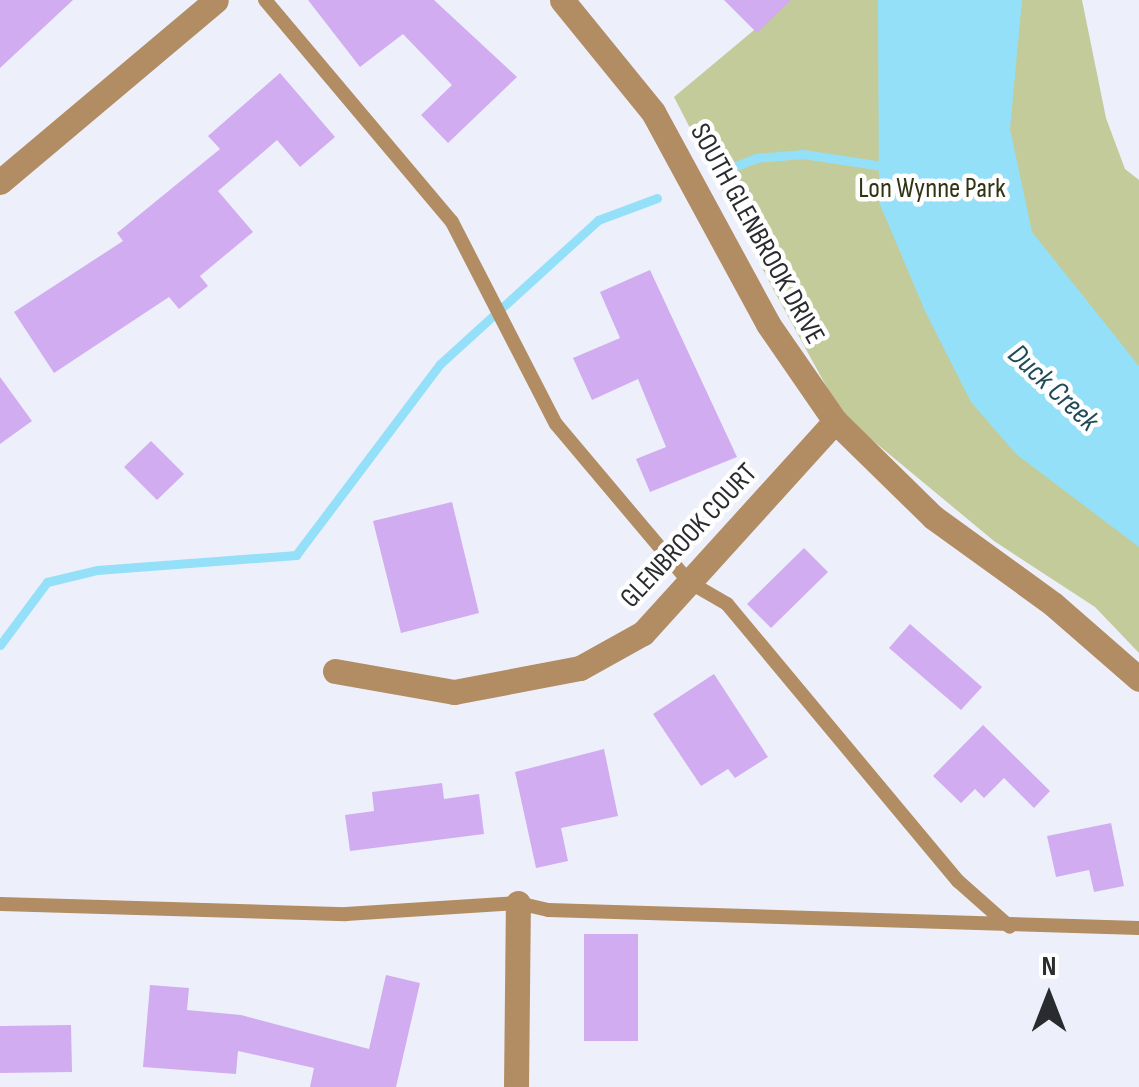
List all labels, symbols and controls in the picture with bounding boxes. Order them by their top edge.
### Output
street label: SOUTH GLENBROOK DRIVE [683,118,831,350]
park label: Lon Wynne Park [858,172,1006,206]
water label: Duck Creek [1000,337,1106,439]
street label: GLENBROOK COURT [614,457,764,615]
north arrow [999,947,1099,1047]
text: N [1042,950,1056,983]

